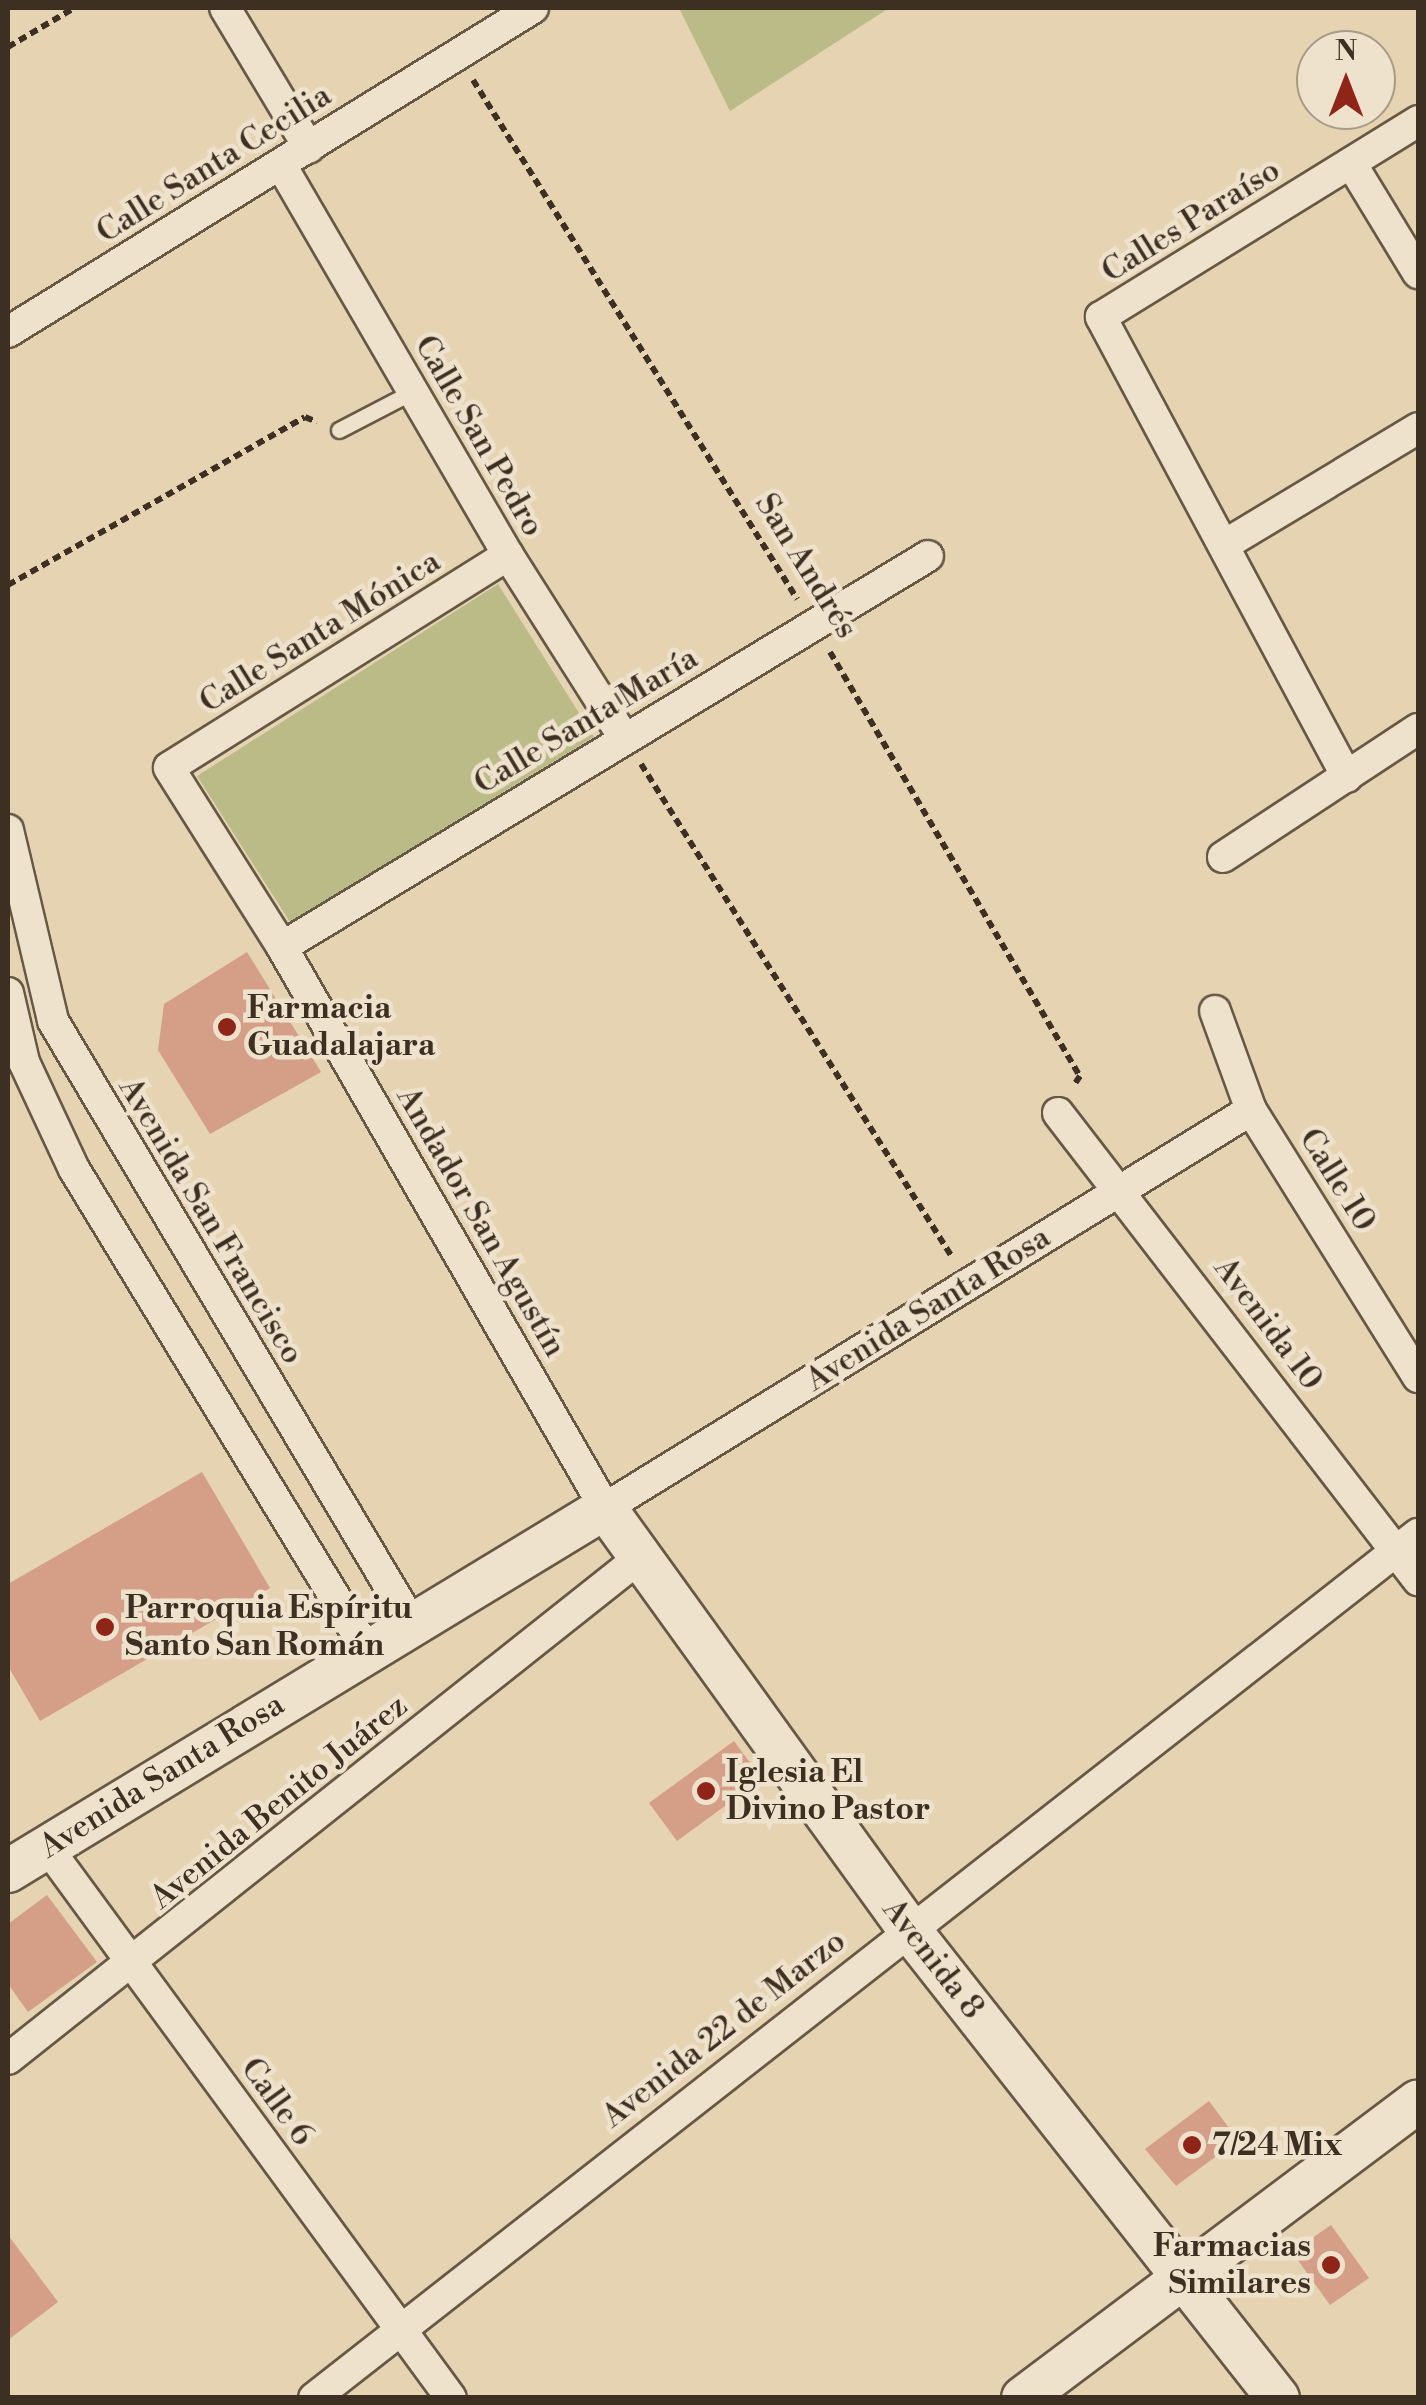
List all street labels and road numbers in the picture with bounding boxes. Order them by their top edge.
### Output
street label: Calle Santa Cecilia [90,76,338,252]
street label: Calles Paraíso [1095,151,1287,291]
street label: Calle San Pedro [406,329,552,543]
street label: San Andrés [746,487,866,645]
street label: Calle Santa Mónica [193,542,447,722]
street label: Calle Santa María [467,639,705,803]
street label: Avenida San Francisco [110,1071,312,1371]
street label: Andador San Agustín [388,1080,574,1364]
street label: Calle 10 [1291,1122,1383,1238]
street label: Avenida Santa Rosa [799,1218,1057,1400]
street label: Avenida 10 [1206,1250,1330,1398]
street label: Avenida Santa Rosa [33,1685,291,1867]
street label: Avenida Benito Juárez [143,1687,415,1917]
street label: Avenida 8 [874,1891,992,2027]
street label: Avenida 22 de Marzo [595,1922,853,2136]
street label: Calle 6 [232,2051,322,2153]

